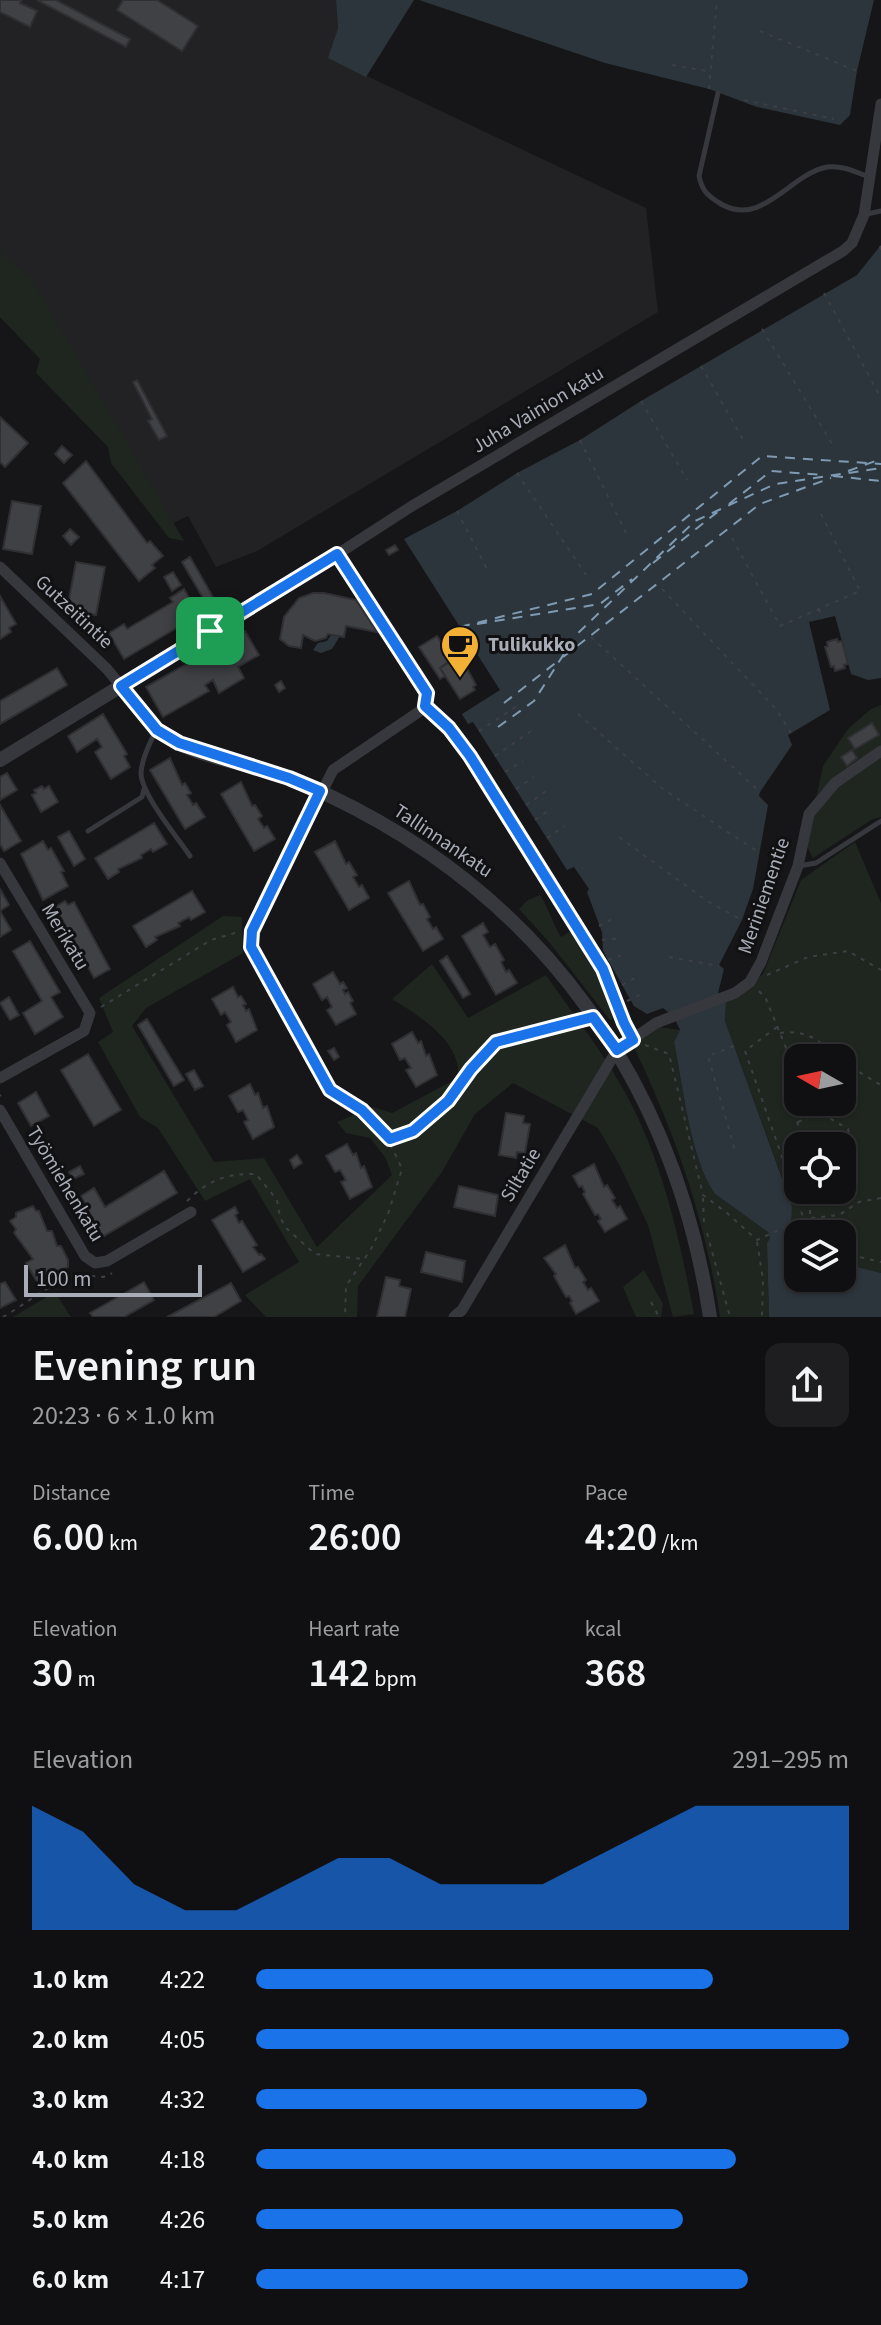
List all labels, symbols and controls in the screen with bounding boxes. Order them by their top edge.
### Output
street label: Juha Vainion katu [467,360,609,460]
street label: Gutzeitintie [29,569,119,655]
pin [176,597,244,665]
icon: arrive [188,609,232,653]
cafe icon: Tulikukko [439,624,481,679]
place label: Tulikukko [488,631,575,659]
street label: Tallinnankatu [388,797,498,885]
street label: Meriniementie [731,834,797,958]
street label: Merikatu [34,898,96,976]
north arrow [784,1044,856,1116]
map controls [784,1044,856,1292]
street label: Työmiehenkatu [19,1121,111,1247]
button: locate [784,1132,856,1204]
street label: Siltatie [494,1143,548,1207]
button: layers [784,1220,856,1292]
scale bar [24,1261,202,1297]
text: 100 m [36,1263,91,1295]
text: Evening run [32,1335,257,1398]
button: share [765,1343,849,1427]
text: 20:23 · 6 × 1.0 km [32,1397,215,1434]
text: Distance [32,1477,110,1509]
text: Time [308,1477,355,1509]
text: Pace [585,1477,628,1509]
text: 6.00 [32,1509,105,1566]
text: 26:00 [308,1509,401,1566]
text: 4:20 [585,1509,657,1566]
text: km [105,1527,138,1559]
text: /km [657,1527,698,1559]
text: Elevation [32,1613,118,1645]
text: Heart rate [308,1613,400,1645]
text: kcal [585,1613,622,1645]
text: 30 [32,1645,73,1702]
text: 142 [308,1645,370,1702]
text: 368 [585,1645,646,1702]
text: m [73,1663,96,1695]
text: bpm [370,1663,417,1695]
text: Elevation [32,1741,133,1778]
text: 291–295 m [732,1741,849,1778]
text: 1.0 km [32,1961,109,1998]
text: 4:22 [160,1961,205,1998]
text: 2.0 km [32,2021,109,2058]
text: 4:05 [160,2021,205,2058]
text: 3.0 km [32,2081,109,2118]
text: 4:32 [160,2081,205,2118]
text: 4.0 km [32,2141,109,2178]
text: 4:18 [160,2141,205,2178]
text: 5.0 km [32,2201,109,2238]
text: 4:26 [160,2201,205,2238]
text: 6.0 km [32,2261,109,2298]
text: 4:17 [160,2261,205,2298]

